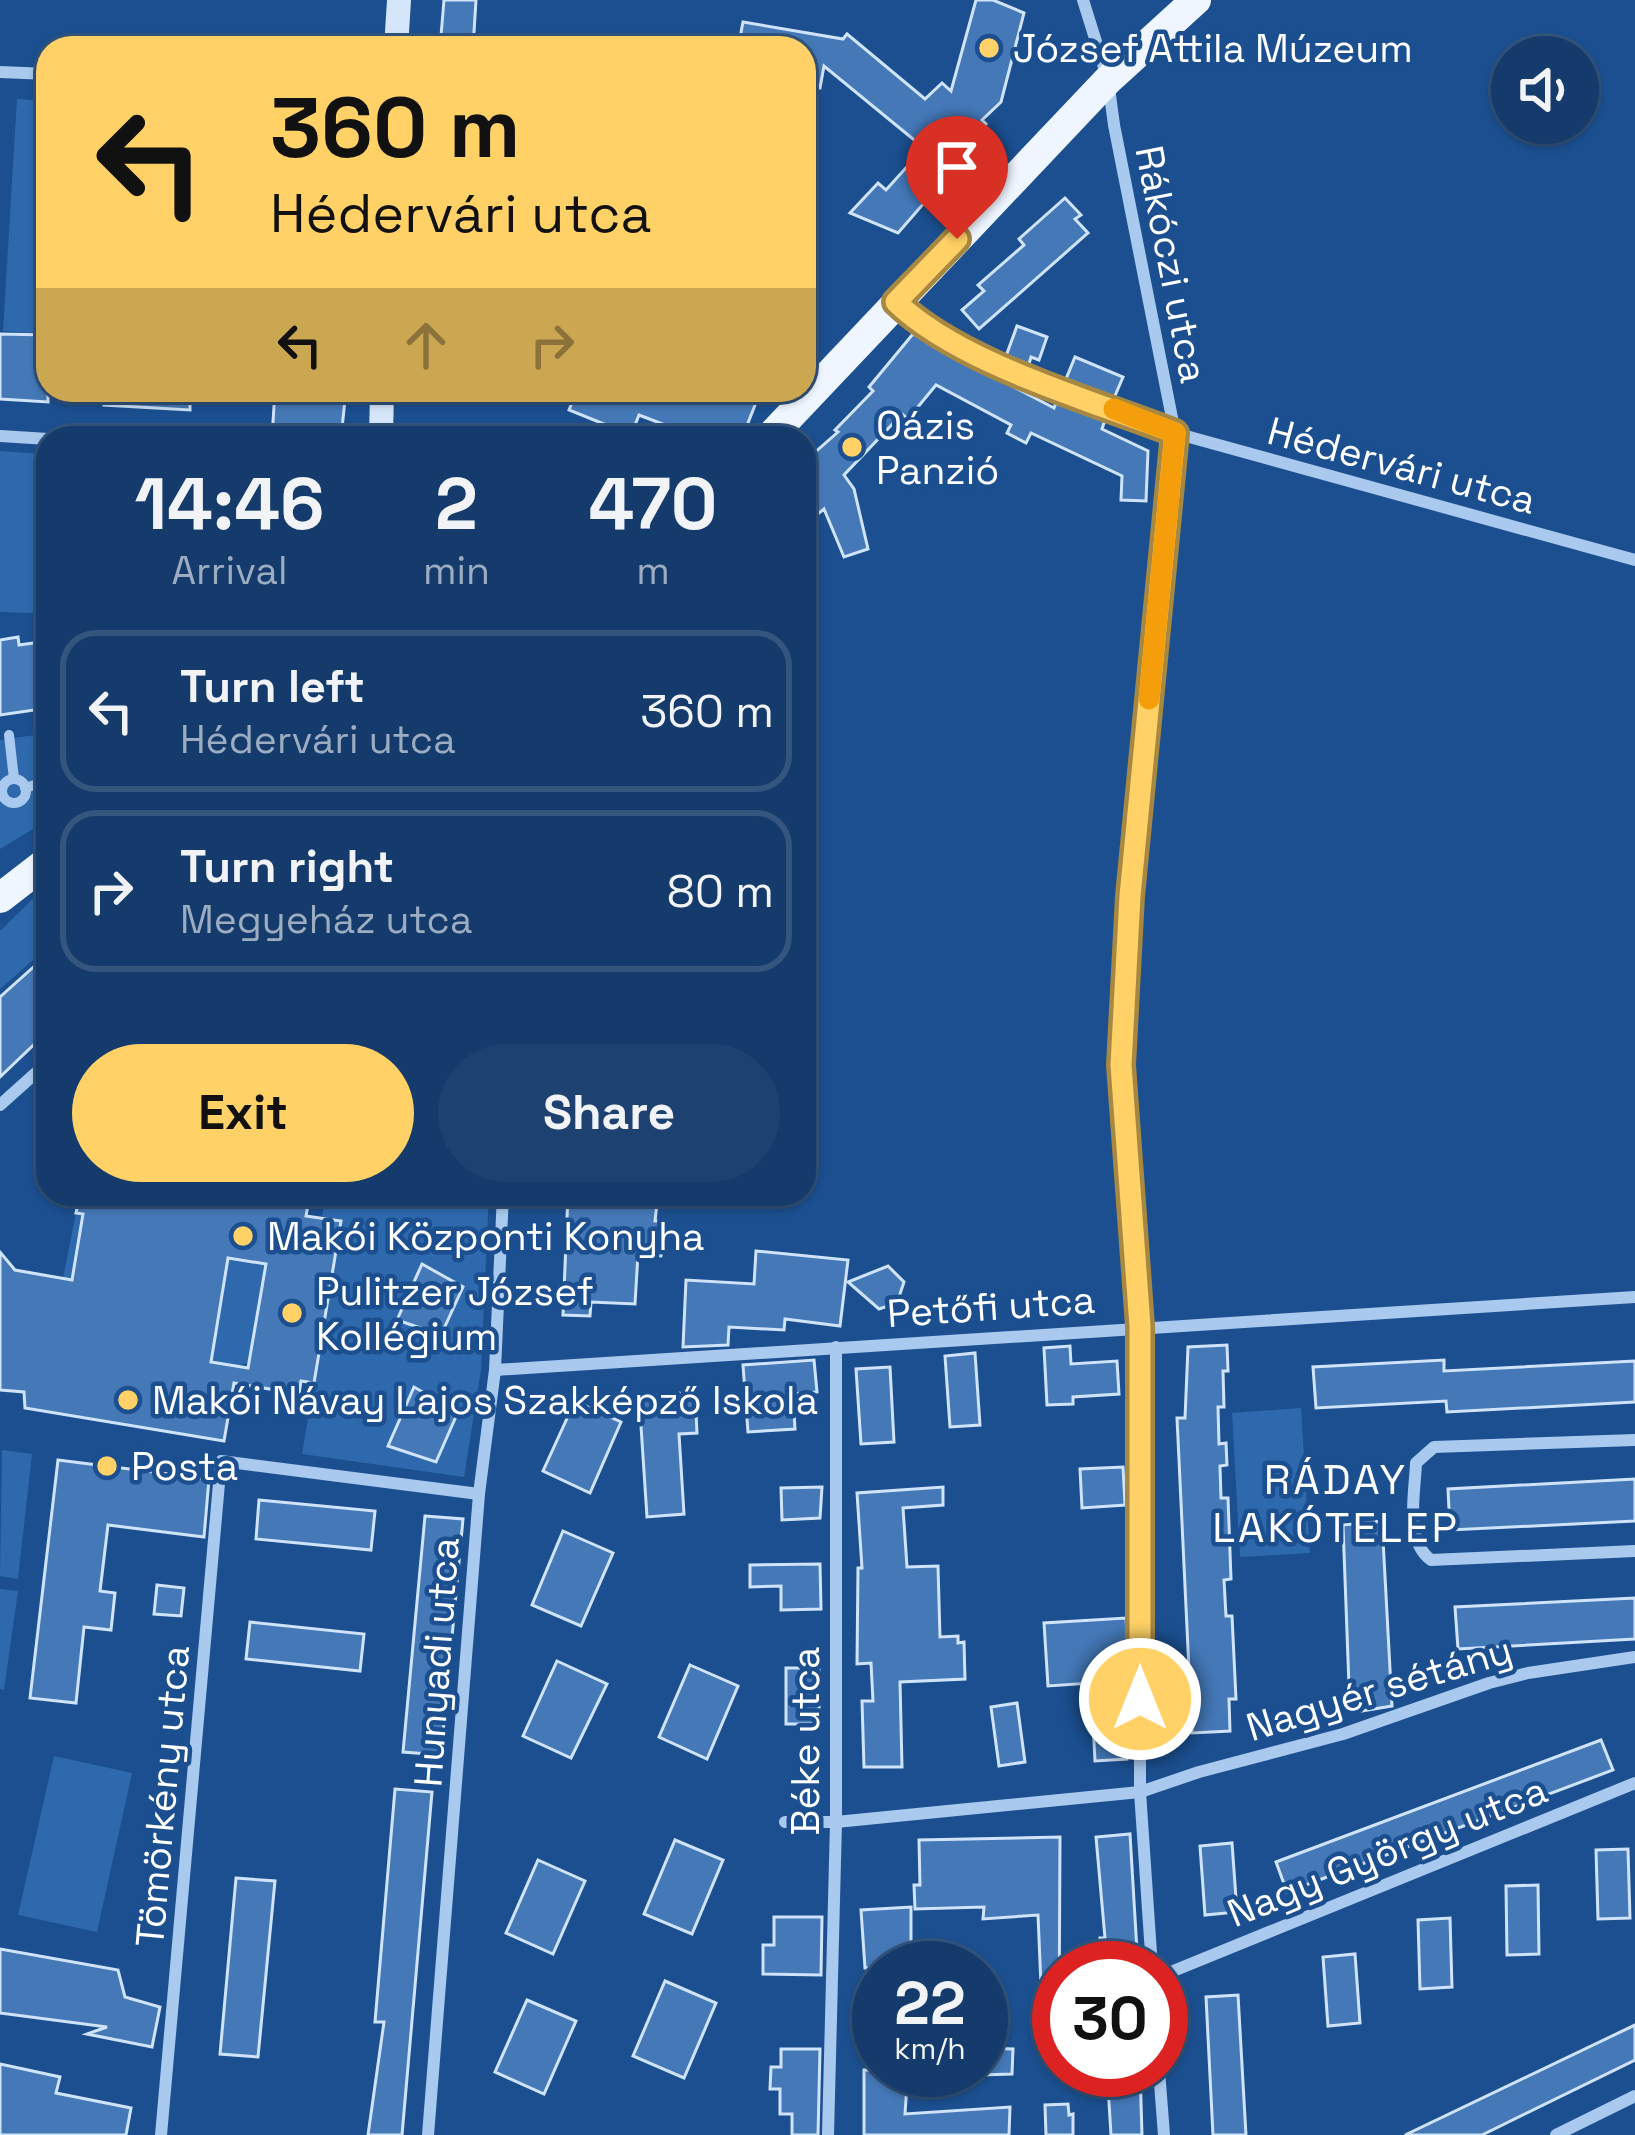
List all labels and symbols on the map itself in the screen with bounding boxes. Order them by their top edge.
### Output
place label: József Attila Múzeum [1013,24,1413,73]
marker: József Attila Múzeum [976,35,1002,61]
pin [906,116,1008,239]
street label: Rákóczi utca [1125,141,1219,387]
place label: Oázis Panzió [876,401,999,495]
street label: Hédervári utca [1262,406,1541,525]
marker: Oázis Panzió [839,434,865,460]
place label: Makói Központi Konyha [267,1212,705,1261]
marker: Makói Központi Konyha [230,1223,256,1249]
place label: Pulitzer József Kollégium [316,1267,594,1361]
street label: Petőfi utca [885,1275,1097,1338]
marker: Pulitzer József Kollégium [279,1300,305,1326]
place label: Makói Návay Lajos Szakképző Iskola [152,1376,818,1425]
marker: Makói Návay Lajos Szakképző Iskola [115,1387,141,1413]
place label: Posta [131,1442,238,1491]
marker: Posta [94,1453,120,1479]
district label: RÁDAY LAKÓTELEP [1212,1453,1460,1554]
street label: Hunyadi utca [403,1535,470,1789]
street label: Nagyér sétány [1240,1625,1518,1752]
position arrow [1077,1636,1203,1762]
street label: Tömörkény utca [125,1643,200,1949]
street label: Béke utca [781,1647,830,1835]
street label: Nagy György utca [1220,1765,1554,1938]
speed limit sign: 30 [1032,1941,1188,2097]

